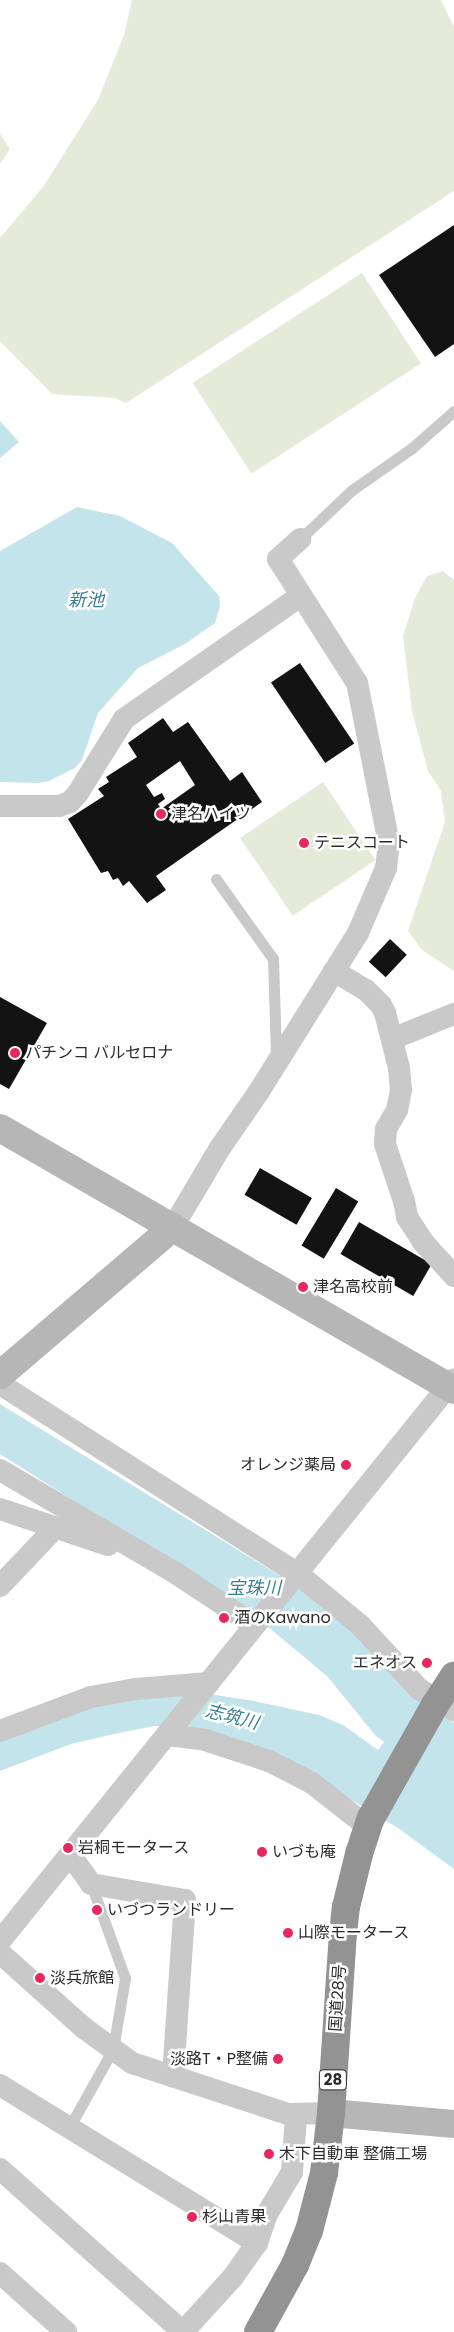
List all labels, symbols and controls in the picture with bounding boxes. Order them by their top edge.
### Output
water label: 新池 [68,589,104,611]
place label: 津名ハイツ [171,804,251,824]
marker: 津名ハイツ [155,808,167,820]
place label: テニスコート [314,833,410,853]
marker: テニスコート [298,837,310,849]
place label: パチンコ バルセロナ [25,1043,173,1063]
marker: パチンコ バルセロナ [9,1047,21,1059]
place label: 津名高校前 [313,1277,393,1297]
marker: 津名高校前 [297,1281,309,1293]
place label: オレンジ薬局 [240,1455,336,1475]
marker: オレンジ薬局 [340,1459,352,1471]
water label: 宝珠川 [227,1577,281,1599]
place label: 酒のKawano [234,1608,331,1628]
marker: 酒のKawano [218,1612,230,1624]
place label: エネオス [353,1653,417,1673]
marker: エネオス [421,1657,433,1669]
water label: 志筑川 [203,1700,261,1734]
place label: 岩桐モータース [78,1838,190,1858]
marker: 岩桐モータース [62,1842,74,1854]
place label: いづも庵 [272,1842,336,1862]
marker: いづも庵 [256,1846,268,1858]
place label: いづつランドリー [107,1900,235,1920]
marker: いづつランドリー [91,1904,103,1916]
place label: 山際モータース [298,1923,410,1943]
marker: 山際モータース [282,1927,294,1939]
street label: 国道28号 [326,1964,350,2032]
place label: 淡兵旅館 [50,1968,114,1988]
marker: 淡兵旅館 [34,1972,46,1984]
place label: 淡路T・P整備 [170,2049,268,2069]
marker: 淡路T・P整備 [272,2053,284,2065]
road number: 28 [318,2068,348,2092]
place label: 木下自動車 整備工場 [279,2144,427,2164]
marker: 木下自動車 整備工場 [263,2148,275,2160]
place label: 杉山青果 [202,2207,266,2227]
marker: 杉山青果 [186,2211,198,2223]

